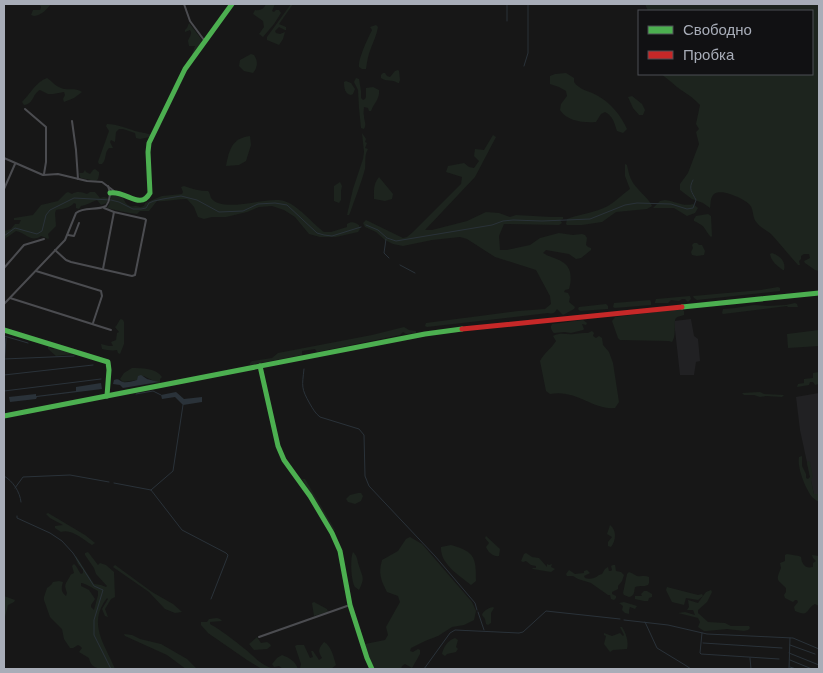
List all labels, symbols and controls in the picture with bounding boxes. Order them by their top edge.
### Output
legend [638,10,813,75]
text: Свободно [683,20,752,38]
text: Пробка [683,45,735,63]

